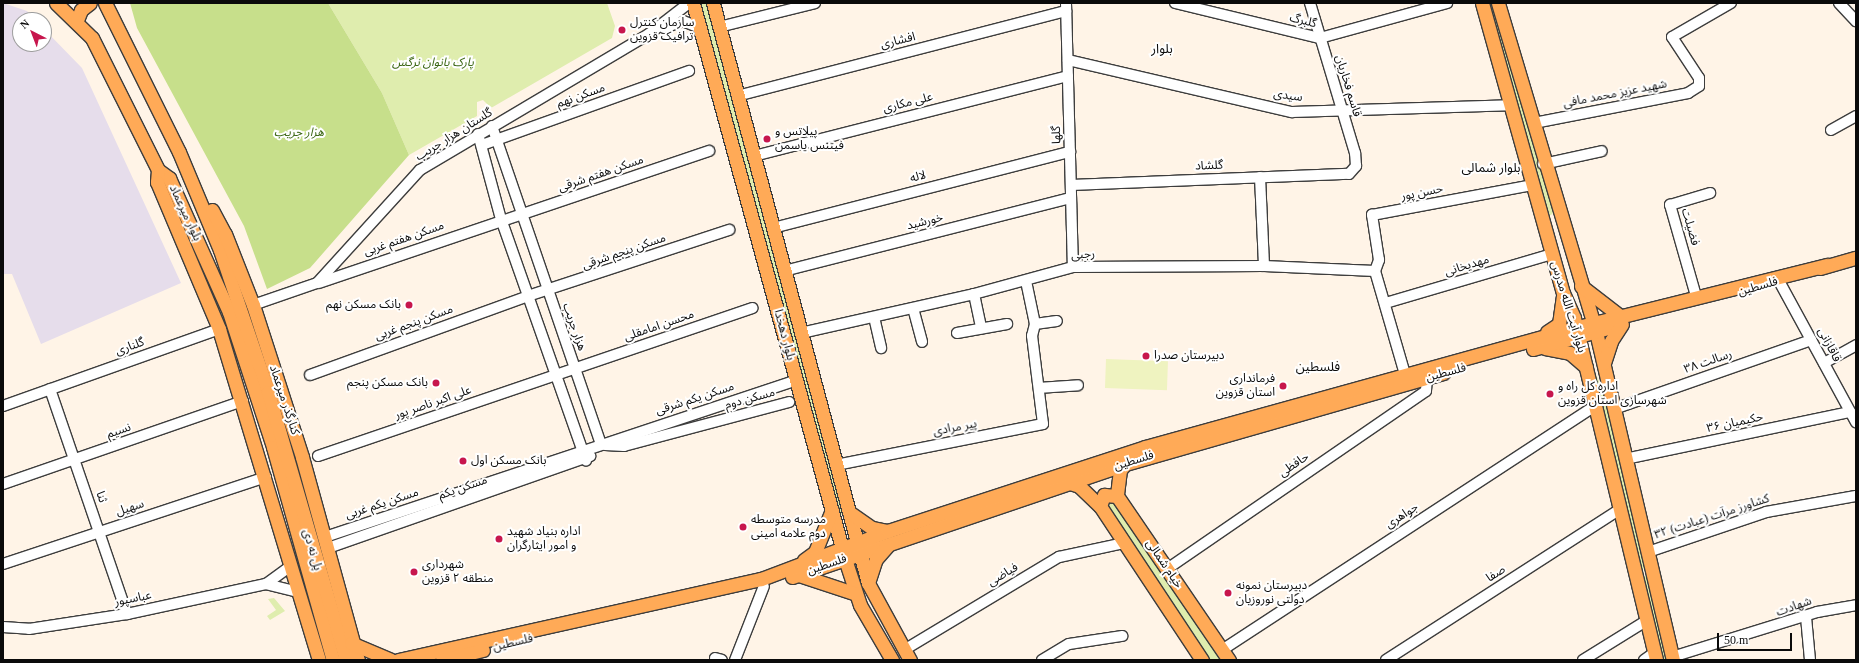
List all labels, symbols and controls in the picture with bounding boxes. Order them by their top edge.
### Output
street label: گلبرگ [1288,11,1318,31]
north arrow [12,12,52,52]
place label: سازمان کنترل ترافیک قزوین [630,16,694,44]
text: N [18,17,32,31]
marker: سازمان کنترل ترافیک قزوین [617,25,627,35]
street label: افشاری [879,30,917,52]
district label: بلوار [1151,41,1173,57]
street label: قاسم فخاریان [1332,53,1364,119]
park label: پارک بانوان نرگس [392,56,474,70]
street label: شهید عزیز محمد مافی [1562,77,1668,111]
street label: مسکن نهم [555,81,607,111]
street label: سیدی [1272,87,1304,105]
street label: علی مکاری [882,90,934,116]
street label: گلستان هزار جریب [413,106,495,164]
place label: پیلاتس و فیتنس یاسمن [775,125,844,153]
park label: هزار جریب [274,126,324,140]
street label: گلها [1050,126,1064,144]
marker: پیلاتس و فیتنس یاسمن [762,134,772,144]
street label: مسکن هفتم شرقی [556,153,646,195]
street label: گلشاد [1195,158,1223,174]
district label: بلوار شمالی [1461,160,1521,176]
street label: لاله [909,168,927,186]
street label: حسن پور [1400,182,1444,204]
street label: بلوار میرعماد [166,183,204,243]
street label: فضیلت [1678,207,1702,247]
street label: خورشید [905,211,945,233]
street label: مسکن هفتم غربی [362,219,446,259]
street label: مسکن پنجم شرقی [580,231,668,273]
street label: رجبی [1071,247,1095,263]
street label: مهدیخانی [1443,252,1491,280]
street label: بلوار آیت الله مدرس [1547,260,1589,354]
street label: فلسطین [1736,274,1780,300]
place label: بانک مسکن نهم [326,298,401,312]
marker: بانک مسکن نهم [404,300,414,310]
street label: هزار جریب [559,301,589,353]
street label: مسکن پنجم غربی [373,302,455,344]
street label: محسن امامقلی [622,307,696,345]
street label: بلوار دهخدا [770,308,798,362]
street label: قاقازانی [1814,325,1844,365]
street label: گلناری [114,335,146,359]
street label: ۳۸ رسالت [1682,347,1734,377]
place label: دبیرستان صدرا [1154,349,1225,363]
marker: دبیرستان صدرا [1141,351,1151,361]
district label: فلسطین [1296,359,1340,375]
street label: فلسطین [1424,361,1468,385]
street label: کنارگذر میرعماد [266,363,302,437]
place label: فرمانداری استان قزوین [1216,372,1275,400]
place label: بانک مسکن پنجم [347,376,428,390]
marker: بانک مسکن پنجم [431,378,441,388]
street label: مسکن یکم شرقی [654,380,736,418]
place label: اداره کل راه و شهرسازی استان قزوین [1558,380,1667,408]
marker: فرمانداری استان قزوین [1278,381,1288,391]
street label: علی اکبر ناصر پور [393,383,473,423]
street label: مسکن دوم [723,385,777,413]
marker: اداره کل راه و شهرسازی استان قزوین [1545,389,1555,399]
street label: ۳۶ حکیمیان [1705,410,1765,436]
street label: پیر مرادی [932,417,978,439]
street label: نسیم [105,420,133,442]
street label: فلسطین [1112,448,1156,474]
street label: حافظی [1276,450,1312,480]
place label: بانک مسکن اول [471,454,547,468]
marker: بانک مسکن اول [458,456,468,466]
street label: مسکن یکم [437,473,489,503]
street label: مسکن یکم غربی [344,485,420,523]
street label: ثنا [92,489,110,505]
street label: ۳۲ کشاورز مرآت (عبادت) [1653,492,1771,542]
street label: سهیل [114,497,146,519]
street label: جواهری [1383,500,1421,532]
place label: مدرسه متوسطه دوم علامه امینی [751,513,826,541]
marker: مدرسه متوسطه دوم علامه امینی [738,522,748,532]
place label: اداره بنیاد شهید و امور ایثارگران [507,525,581,553]
street label: پل نه دی [299,528,325,572]
marker: اداره بنیاد شهید و امور ایثارگران [494,534,504,544]
street label: خیام شمالی [1142,537,1186,591]
street label: فلسطین [805,552,849,578]
place label: شهرداری منطقه ۲ قزوین [422,558,493,586]
street label: فیاضی [985,560,1021,590]
street label: صفا [1484,562,1508,586]
marker: شهرداری منطقه ۲ قزوین [409,567,419,577]
place label: دبیرستان نمونه دولتی نوروزیان [1236,579,1307,607]
street label: عباسپور [113,588,153,610]
marker: دبیرستان نمونه دولتی نوروزیان [1223,588,1233,598]
street label: شهادت [1774,594,1814,620]
scale bar [1719,625,1794,651]
street label: فلسطین [491,631,535,655]
text: 50 m [1724,633,1748,647]

